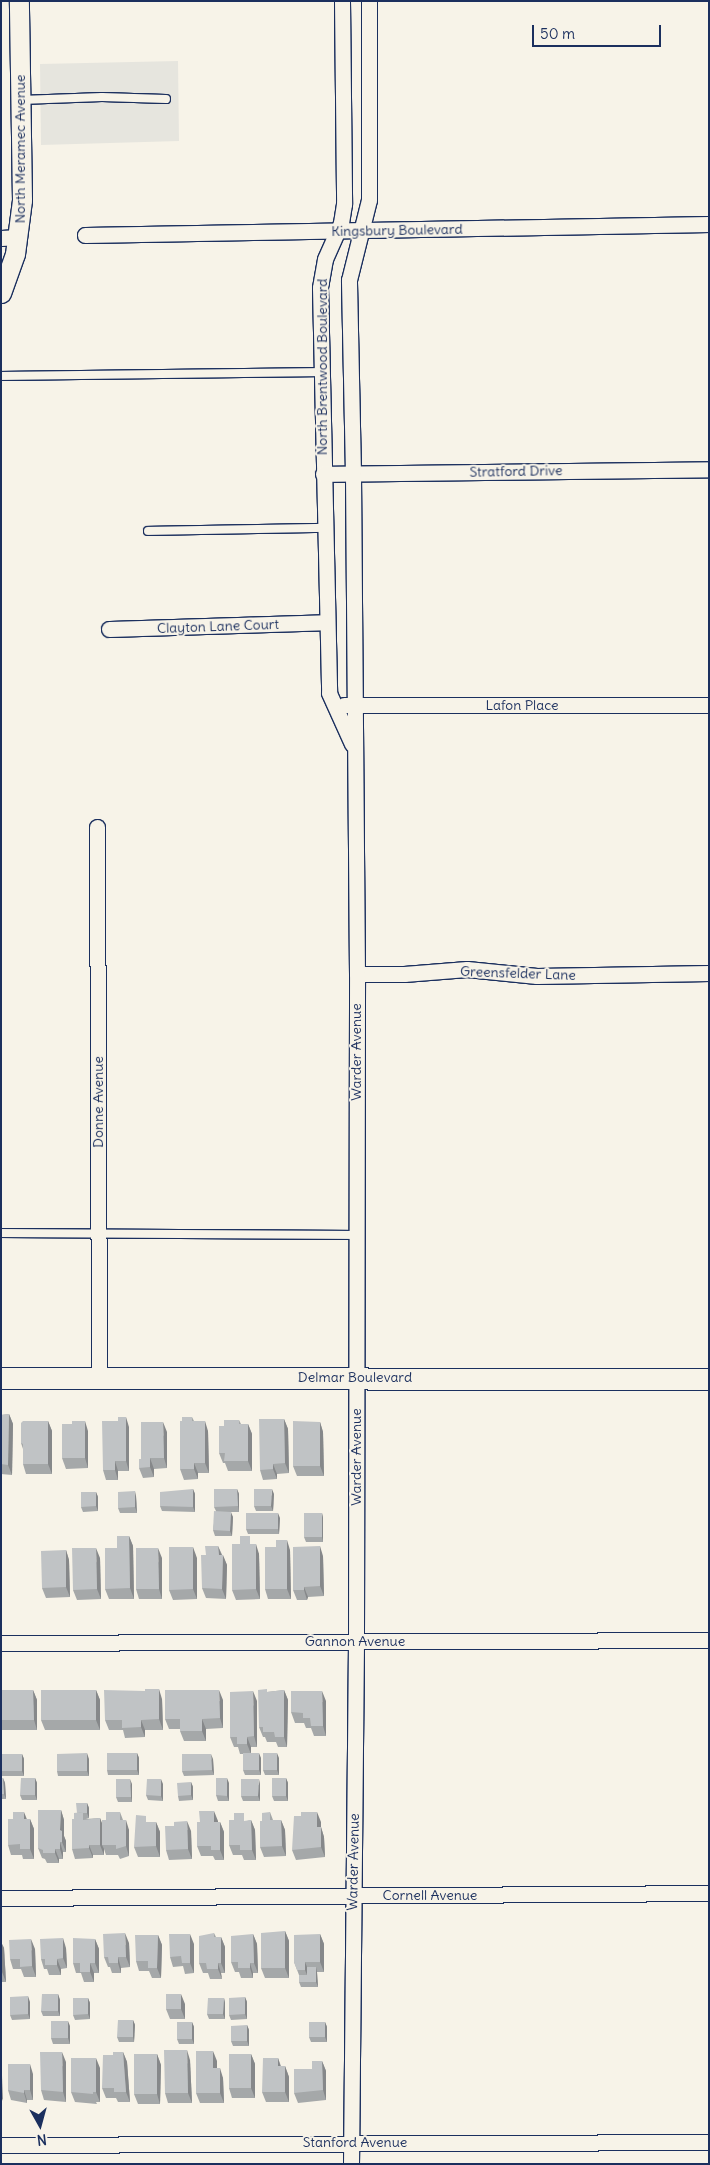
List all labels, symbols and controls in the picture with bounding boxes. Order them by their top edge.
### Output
scale bar [535,15,664,47]
text: 50 m [540,24,575,43]
street label: North Meramec Avenue [12,75,28,223]
street label: Kingsbury Boulevard [331,220,463,240]
street label: North Brentwood Boulevard [314,279,330,455]
street label: Stratford Drive [469,462,563,480]
street label: Clayton Lane Court [157,615,279,637]
street label: Lafon Place [485,697,559,713]
street label: Greensfelder Lane [460,963,576,983]
street label: Warder Avenue [348,1003,364,1101]
street label: Donne Avenue [90,1056,106,1148]
street label: Delmar Boulevard [298,1369,412,1385]
street label: Warder Avenue [348,1408,364,1506]
street label: Gannon Avenue [305,1633,405,1649]
street label: Warder Avenue [344,1813,362,1911]
street label: Cornell Avenue [383,1887,477,1903]
north arrow [15,2100,65,2150]
text: N [36,2130,48,2149]
street label: Stanford Avenue [303,2134,407,2150]

